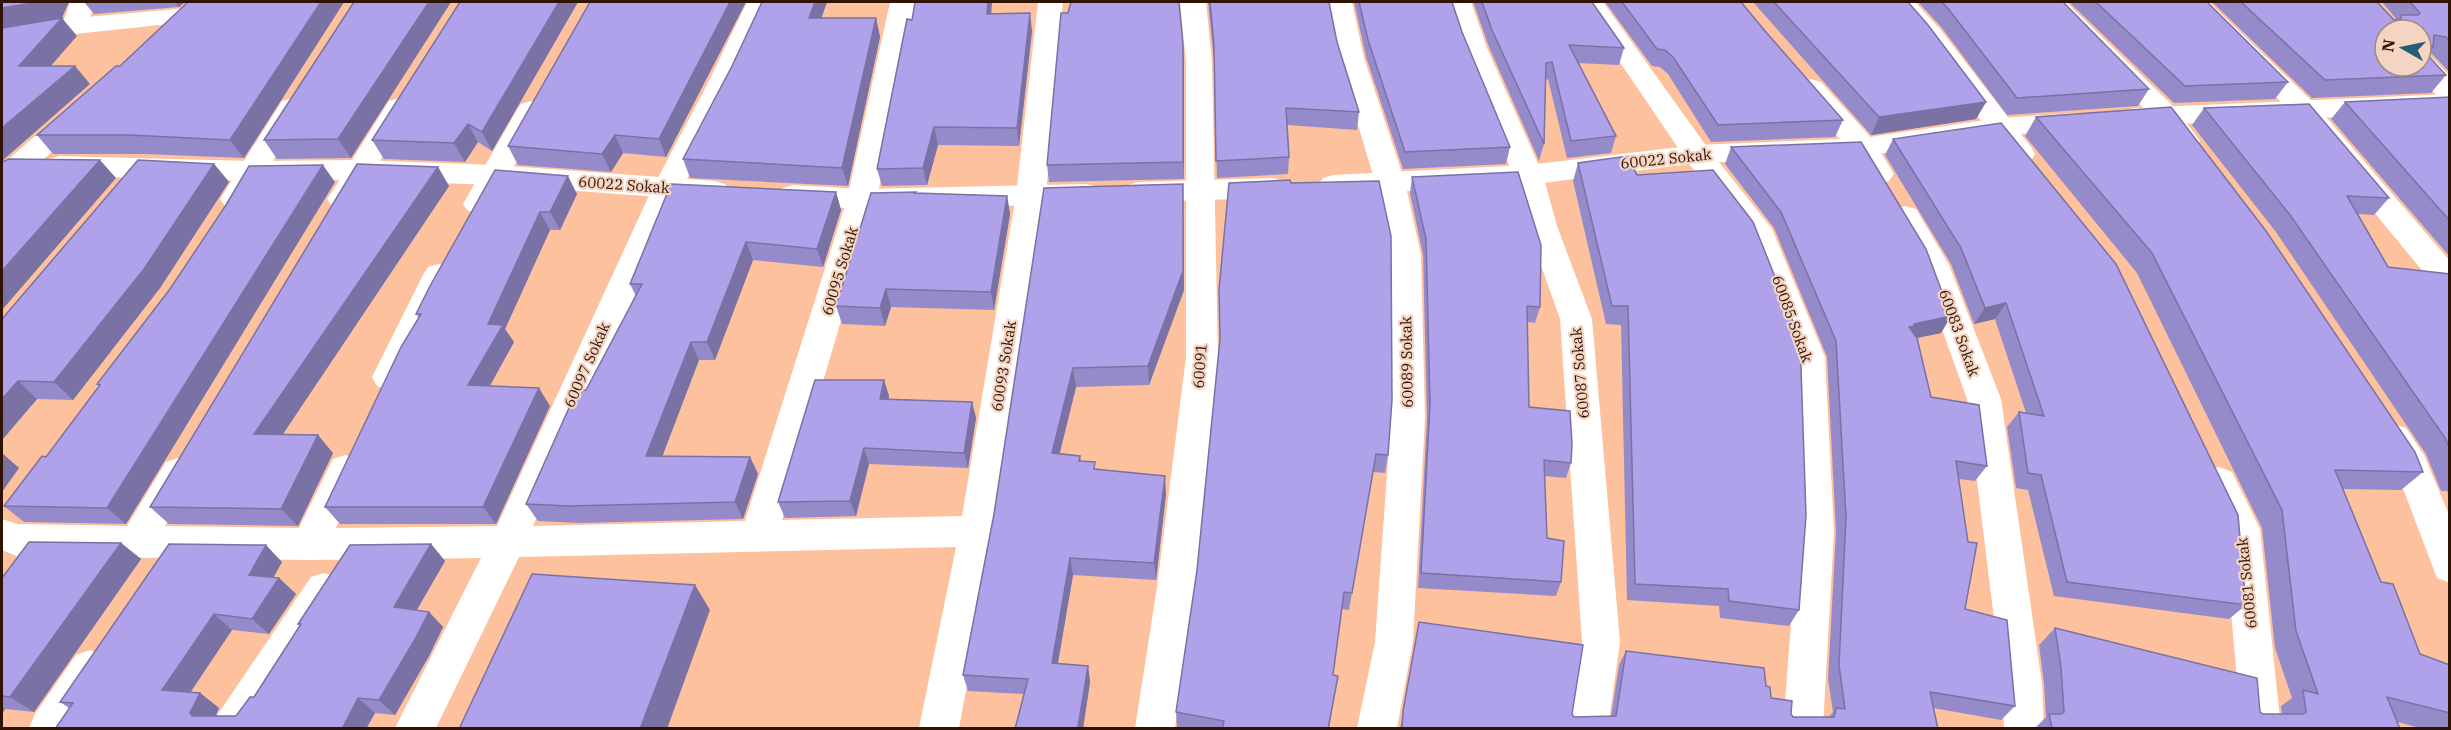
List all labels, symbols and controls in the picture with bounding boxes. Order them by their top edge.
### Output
north arrow [2373,18,2433,78]
text: N [2377,38,2399,53]
street label: 60022 Sokak [1619,144,1713,173]
street label: 60022 Sokak [578,172,671,197]
street label: 60095 Sokak [817,224,862,317]
street label: 60085 Sokak [1768,273,1817,365]
street label: 60083 Sokak [1935,287,1984,379]
street label: 60089 Sokak [1396,316,1417,408]
street label: 60097 Sokak [559,319,614,410]
street label: 60093 Sokak [987,319,1020,413]
street label: 60087 Sokak [1566,326,1593,419]
street label: 60091 [1188,343,1211,389]
street label: 60081 Sokak [2232,536,2261,630]

